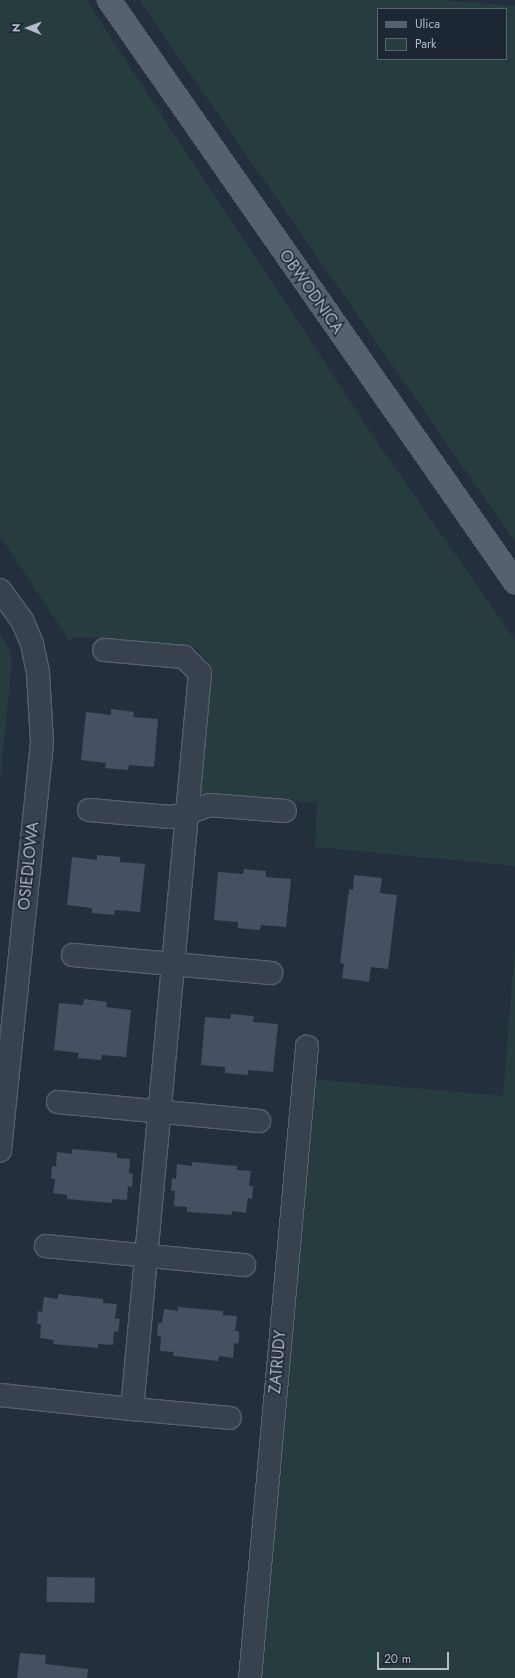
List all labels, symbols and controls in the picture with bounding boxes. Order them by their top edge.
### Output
north arrow [8,8,48,48]
legend [377,8,507,60]
text: Ulica [415,15,440,33]
text: N [8,23,24,32]
text: Park [415,35,436,53]
street label: OBWODNICA [275,246,347,338]
street label: OSIEDLOWA [15,821,43,911]
street label: ZATRUDY [266,1329,290,1395]
scale bar [379,1644,451,1670]
text: 20 m [384,1650,411,1668]

